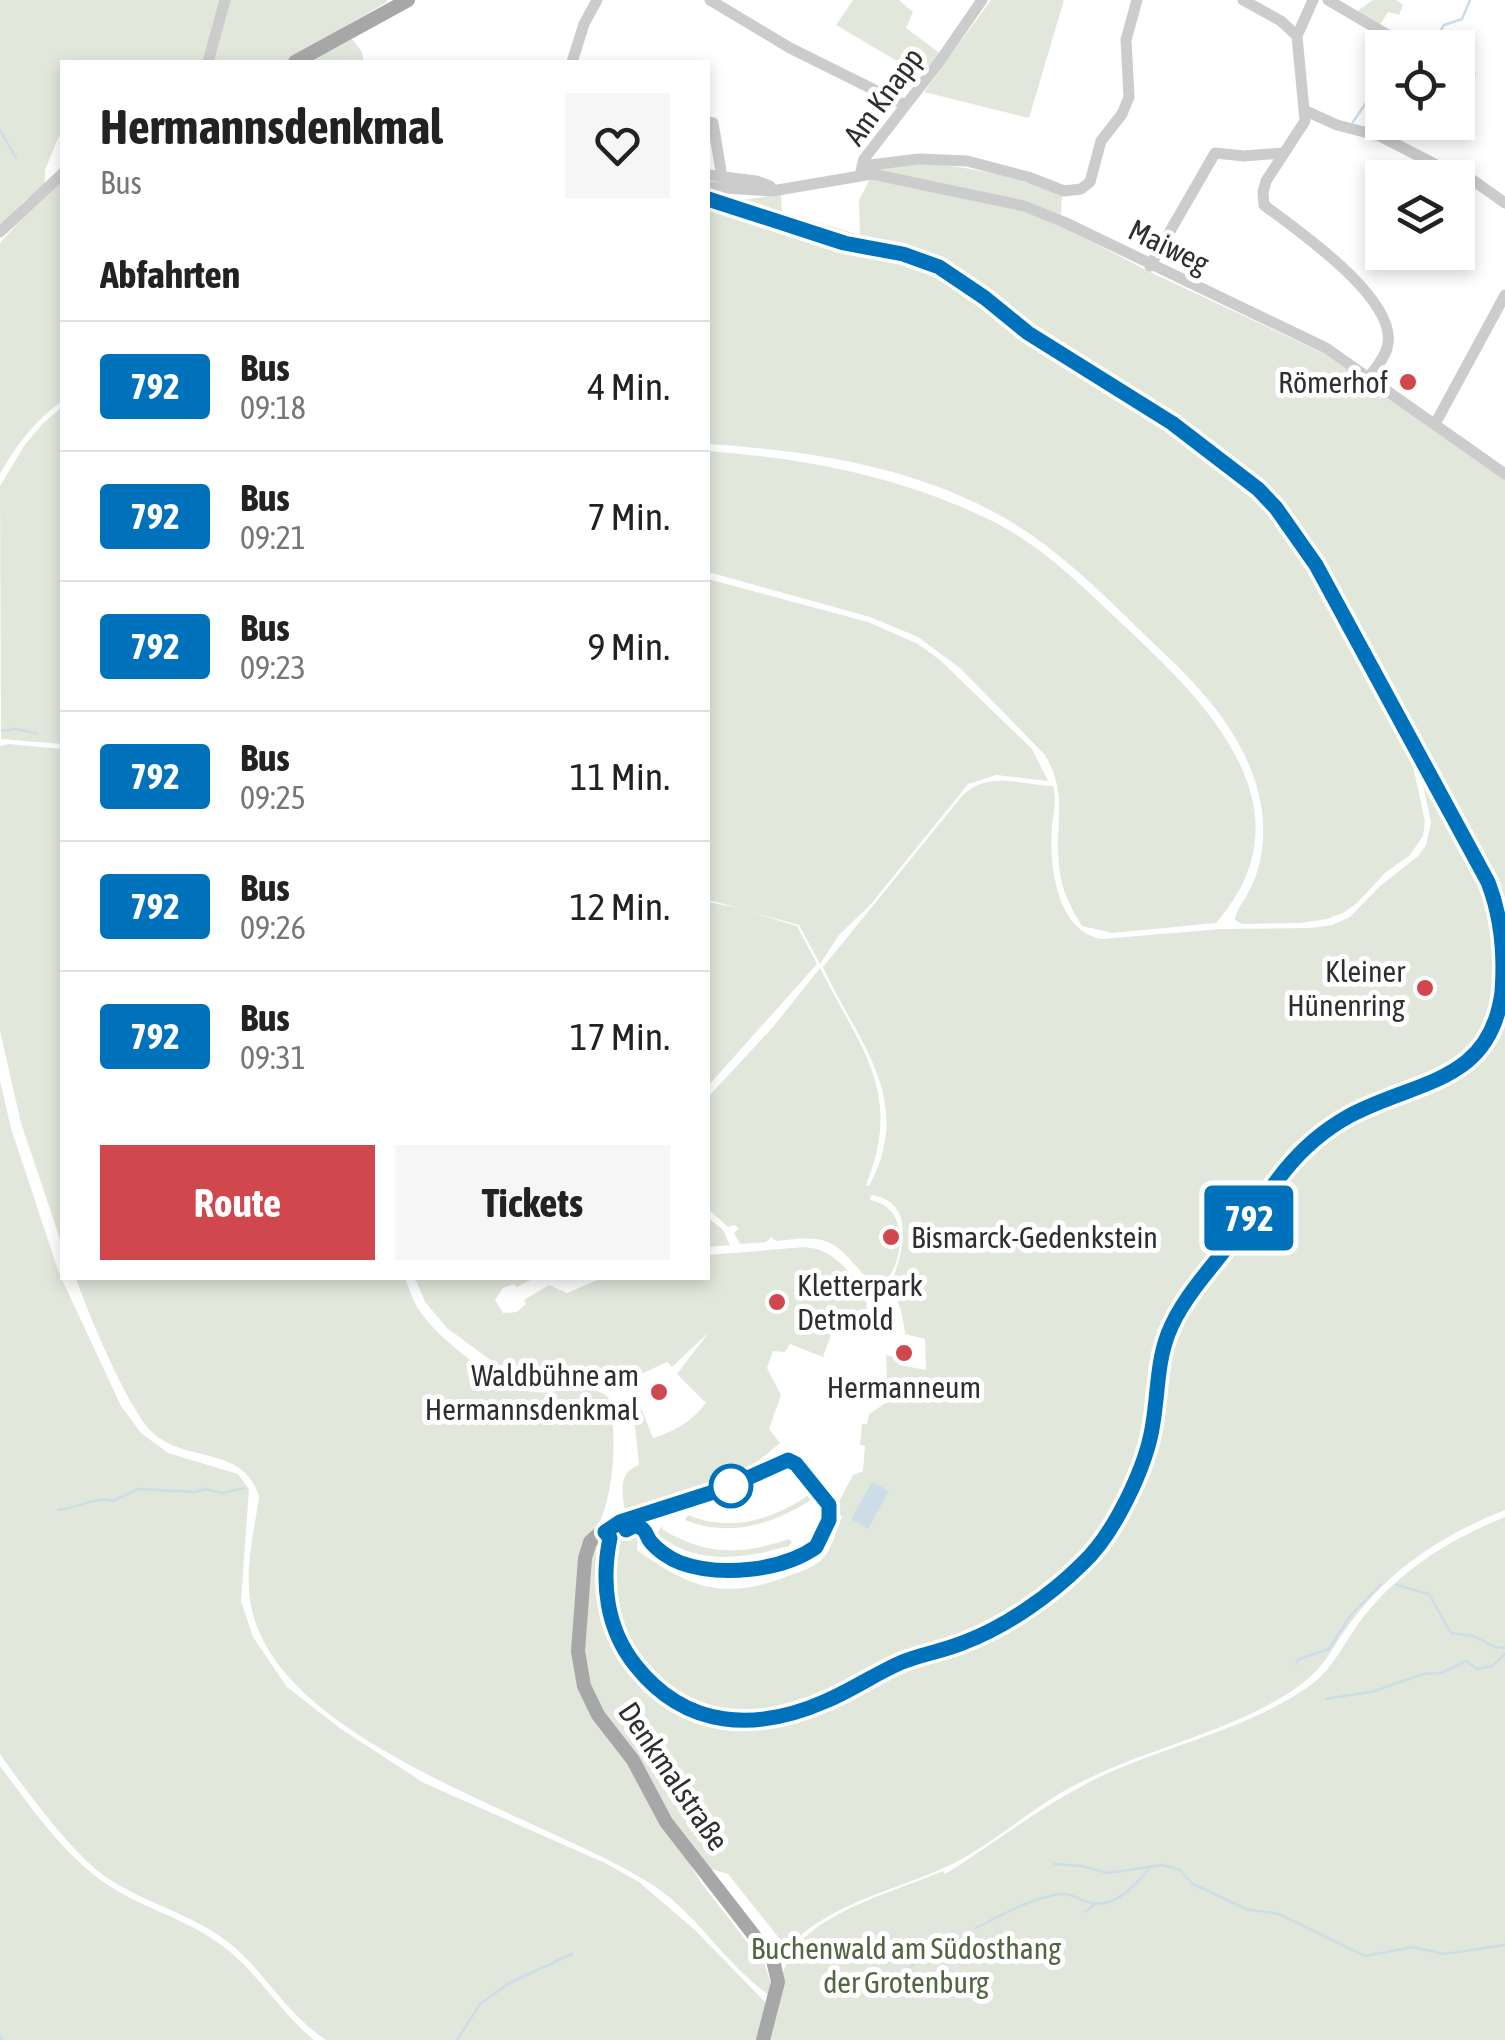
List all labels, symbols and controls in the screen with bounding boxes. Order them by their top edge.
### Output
map controls [1365,30,1475,270]
button: locate [1365,30,1475,140]
street label: Am Knapp [836,41,930,151]
button: heart [565,93,670,198]
text: Hermannsdenkmal [100,99,443,154]
button: layers [1365,160,1475,270]
text: Bus [100,164,142,201]
street label: Maiweg [1123,212,1215,280]
text: Abfahrten [100,253,240,296]
text: Bus [240,346,290,389]
text: 4 Min. [588,365,670,408]
place label: Römerhof [1278,365,1388,399]
text: 792 [130,366,180,406]
marker: Römerhof [1397,371,1419,393]
text: 09:18 [240,389,306,426]
text: Bus [240,476,290,519]
text: 7 Min. [588,495,670,538]
text: 792 [130,496,180,536]
text: 09:21 [240,519,306,556]
text: Bus [240,606,290,649]
text: 9 Min. [588,625,670,668]
text: 792 [130,626,180,666]
text: 09:23 [240,649,306,686]
text: Bus [240,736,290,779]
text: 11 Min. [570,755,670,798]
text: 792 [130,756,180,796]
text: 09:25 [240,779,306,816]
text: Bus [240,866,290,909]
text: 12 Min. [570,885,670,928]
text: 792 [130,886,180,926]
text: 09:26 [240,909,306,946]
place label: Kleiner Hünenring [1287,954,1406,1022]
marker: Kleiner Hünenring [1414,977,1436,999]
text: Bus [240,996,290,1039]
text: 17 Min. [570,1015,670,1058]
text: 792 [130,1016,180,1056]
text: 09:31 [240,1039,306,1076]
button: Route [100,1145,375,1260]
button: Tickets [395,1145,670,1260]
line badge: 792 [1192,1186,1306,1250]
text: 792 [1224,1198,1274,1238]
place label: Bismarck-Gedenkstein [911,1220,1158,1254]
marker: Bismarck-Gedenkstein [880,1226,902,1248]
place label: Kletterpark Detmold [797,1268,923,1336]
marker: Kletterpark Detmold [766,1291,788,1313]
marker: Hermanneum [893,1342,915,1364]
place label: Waldbühne am Hermannsdenkmal [425,1358,639,1426]
place label: Hermanneum [827,1370,981,1404]
marker: Waldbühne am Hermannsdenkmal [648,1381,670,1403]
unlabelled marker [710,1465,752,1507]
street label: Denkmalstraße [612,1696,736,1856]
park label: Buchenwald am Südosthang der Grotenburg [751,1931,1061,1999]

